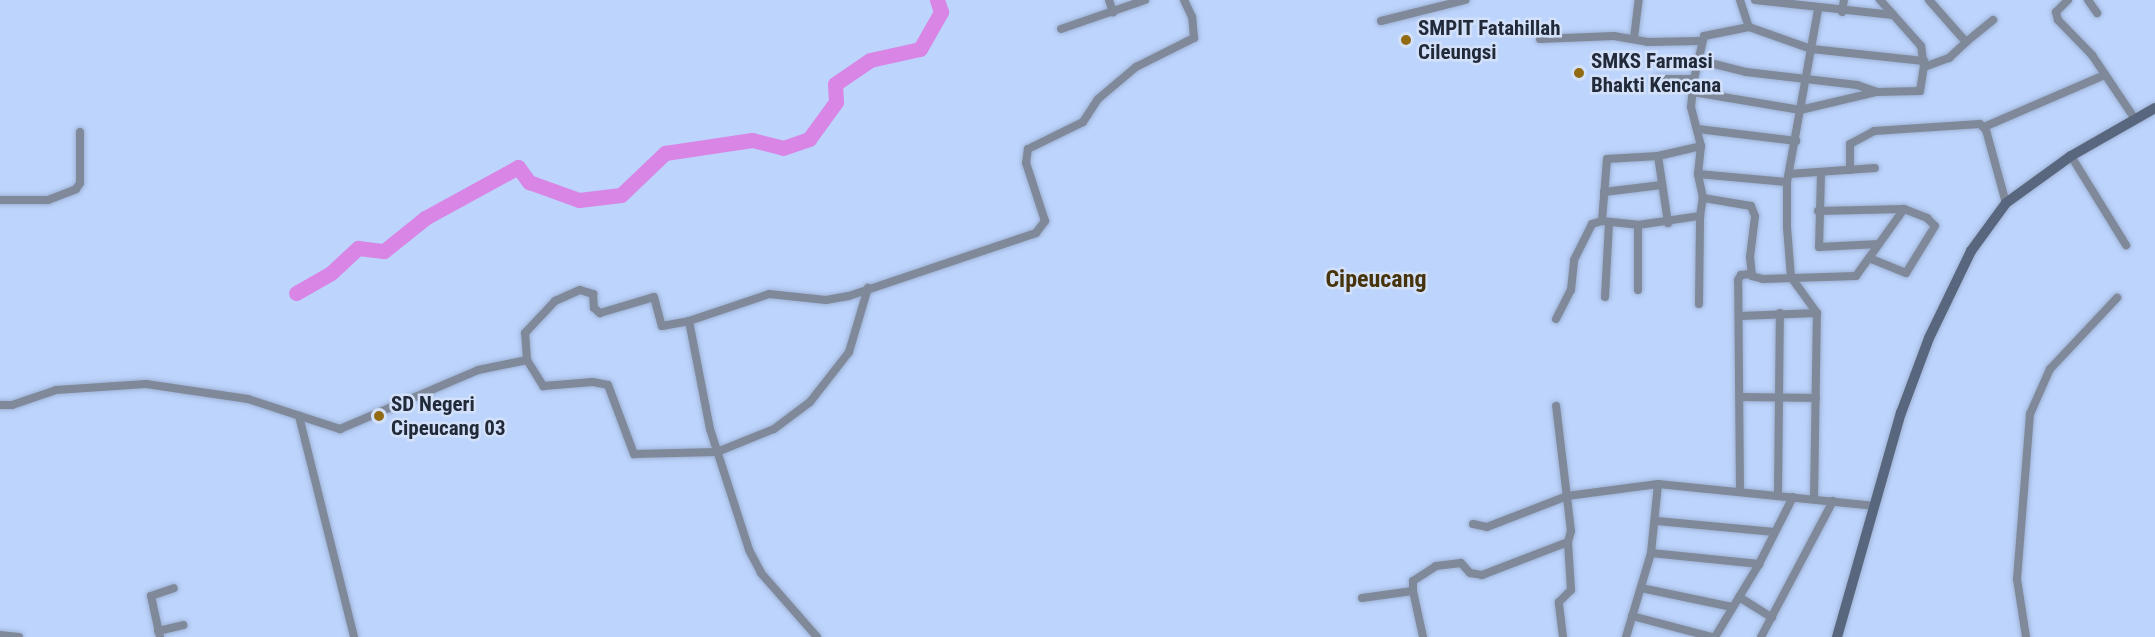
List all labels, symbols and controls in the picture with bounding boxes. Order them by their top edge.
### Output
place label: SMPIT Fatahillah Cileungsi [1418,15,1561,65]
marker: SMPIT Fatahillah Cileungsi [1399,33,1413,47]
place label: SMKS Farmasi Bhakti Kencana [1591,48,1721,98]
marker: SMKS Farmasi Bhakti Kencana [1572,66,1586,80]
district label: Cipeucang [1325,266,1427,294]
place label: SD Negeri Cipeucang 03 [391,391,506,441]
marker: SD Negeri Cipeucang 03 [372,409,386,423]

